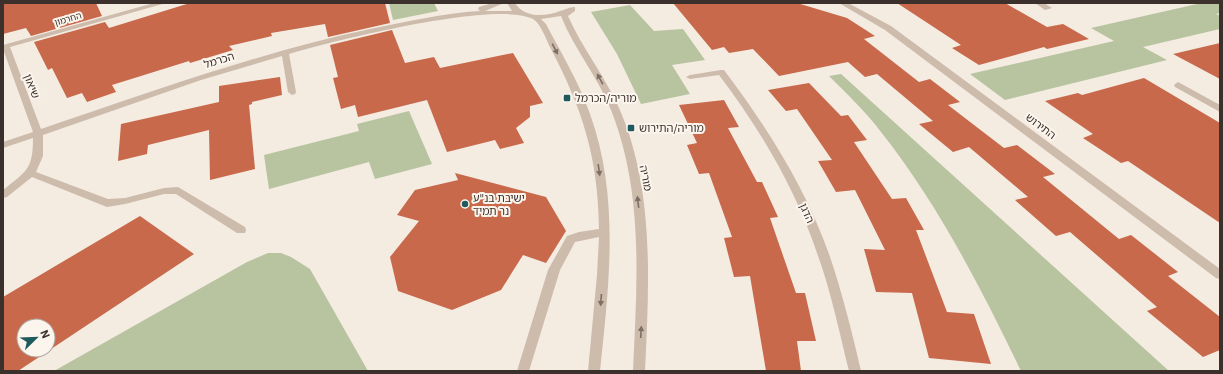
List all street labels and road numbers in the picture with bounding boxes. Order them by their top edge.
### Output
street label: החרמון [53,9,83,28]
street label: הכרמל [202,49,236,71]
street label: שיאון [21,72,43,100]
street label: התירוש [1023,110,1059,142]
street label: מוריה [637,164,655,192]
street label: הדגן [796,201,818,225]

